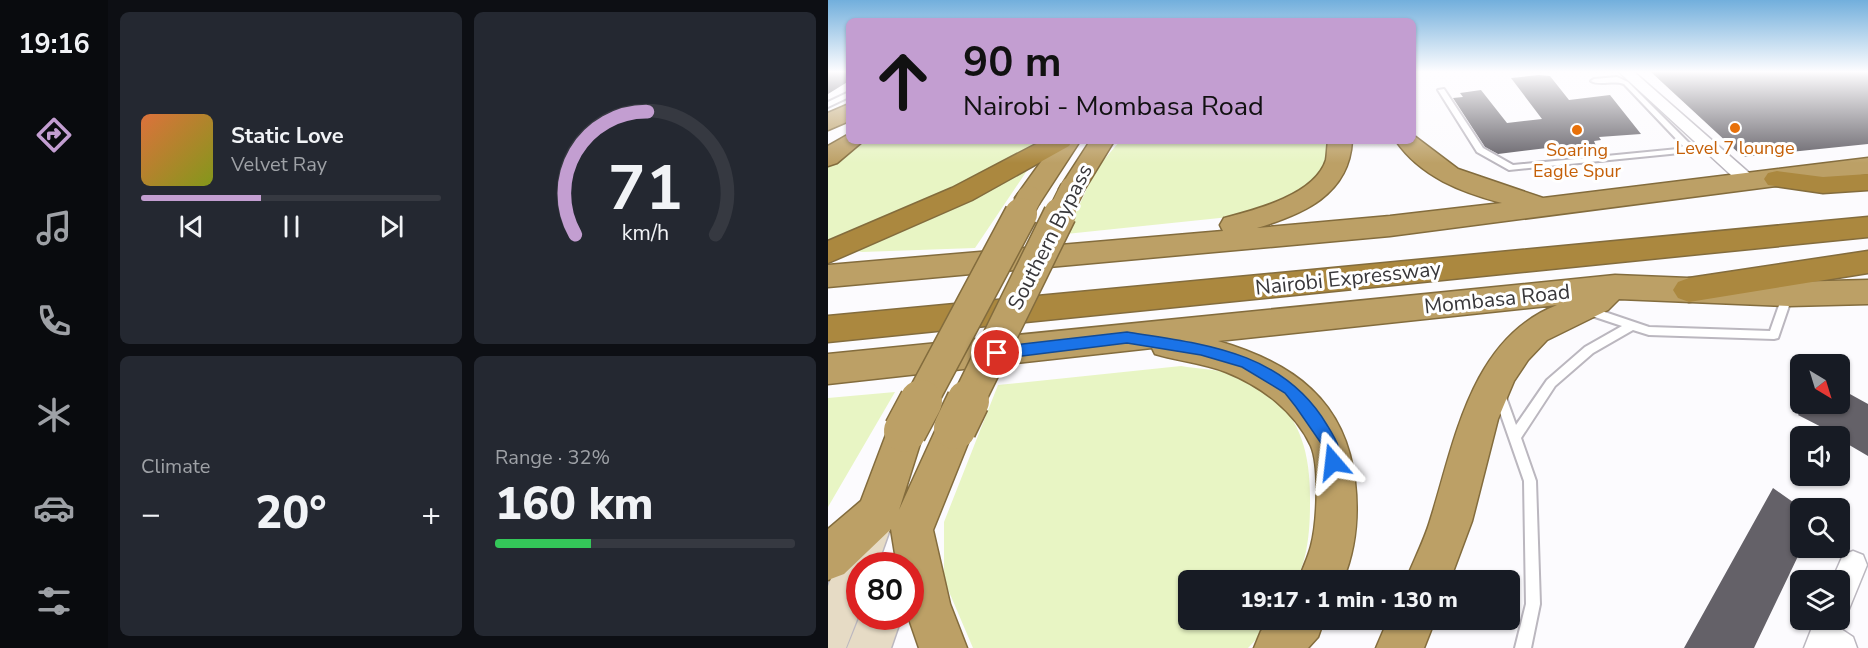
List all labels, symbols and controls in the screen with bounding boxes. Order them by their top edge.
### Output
text: 19:16 [18,26,90,63]
text: 90 m [963,34,1062,91]
icon: ahead [864,42,942,120]
text: Nairobi - Mombasa Road [963,88,1264,125]
icon: directions [33,114,75,156]
text: Static Love [231,121,344,151]
marker: Level 7 lounge [1728,121,1742,135]
marker: Soaring Eagle Spur [1570,123,1584,137]
place label: Level 7 lounge [1676,136,1794,160]
place label: Soaring Eagle Spur [1533,138,1622,183]
text: 71 [608,146,682,231]
text: Velvet Ray [231,151,327,178]
street label: Southern Bypass [1001,159,1099,315]
icon: music [33,207,75,249]
icon: previous [175,210,208,243]
icon: pause [275,210,308,243]
icon: next [375,210,408,243]
text: km/h [621,219,669,249]
street label: Nairobi Expressway [1254,254,1442,302]
street label: Mombasa Road [1423,277,1571,321]
icon: phone [33,300,75,342]
pin [971,327,1022,378]
icon: arrive [980,336,1013,369]
north arrow [1790,354,1850,414]
map controls [1790,354,1850,630]
icon: climate [33,394,75,436]
button: sound [1790,426,1850,486]
position arrow [1301,430,1365,494]
text: Range · 32% [495,444,610,471]
text: Climate [141,453,210,480]
text: 160 km [495,474,654,535]
text: 20° [255,483,327,544]
icon: car [33,487,75,529]
text: − [141,492,161,537]
text: + [421,492,441,537]
button: search [1790,498,1850,558]
speed limit sign: 80 [846,552,924,630]
button: layers [1790,570,1850,630]
icon: filters [33,580,75,622]
text: 19:17 · 1 min · 130 m [1240,585,1458,615]

